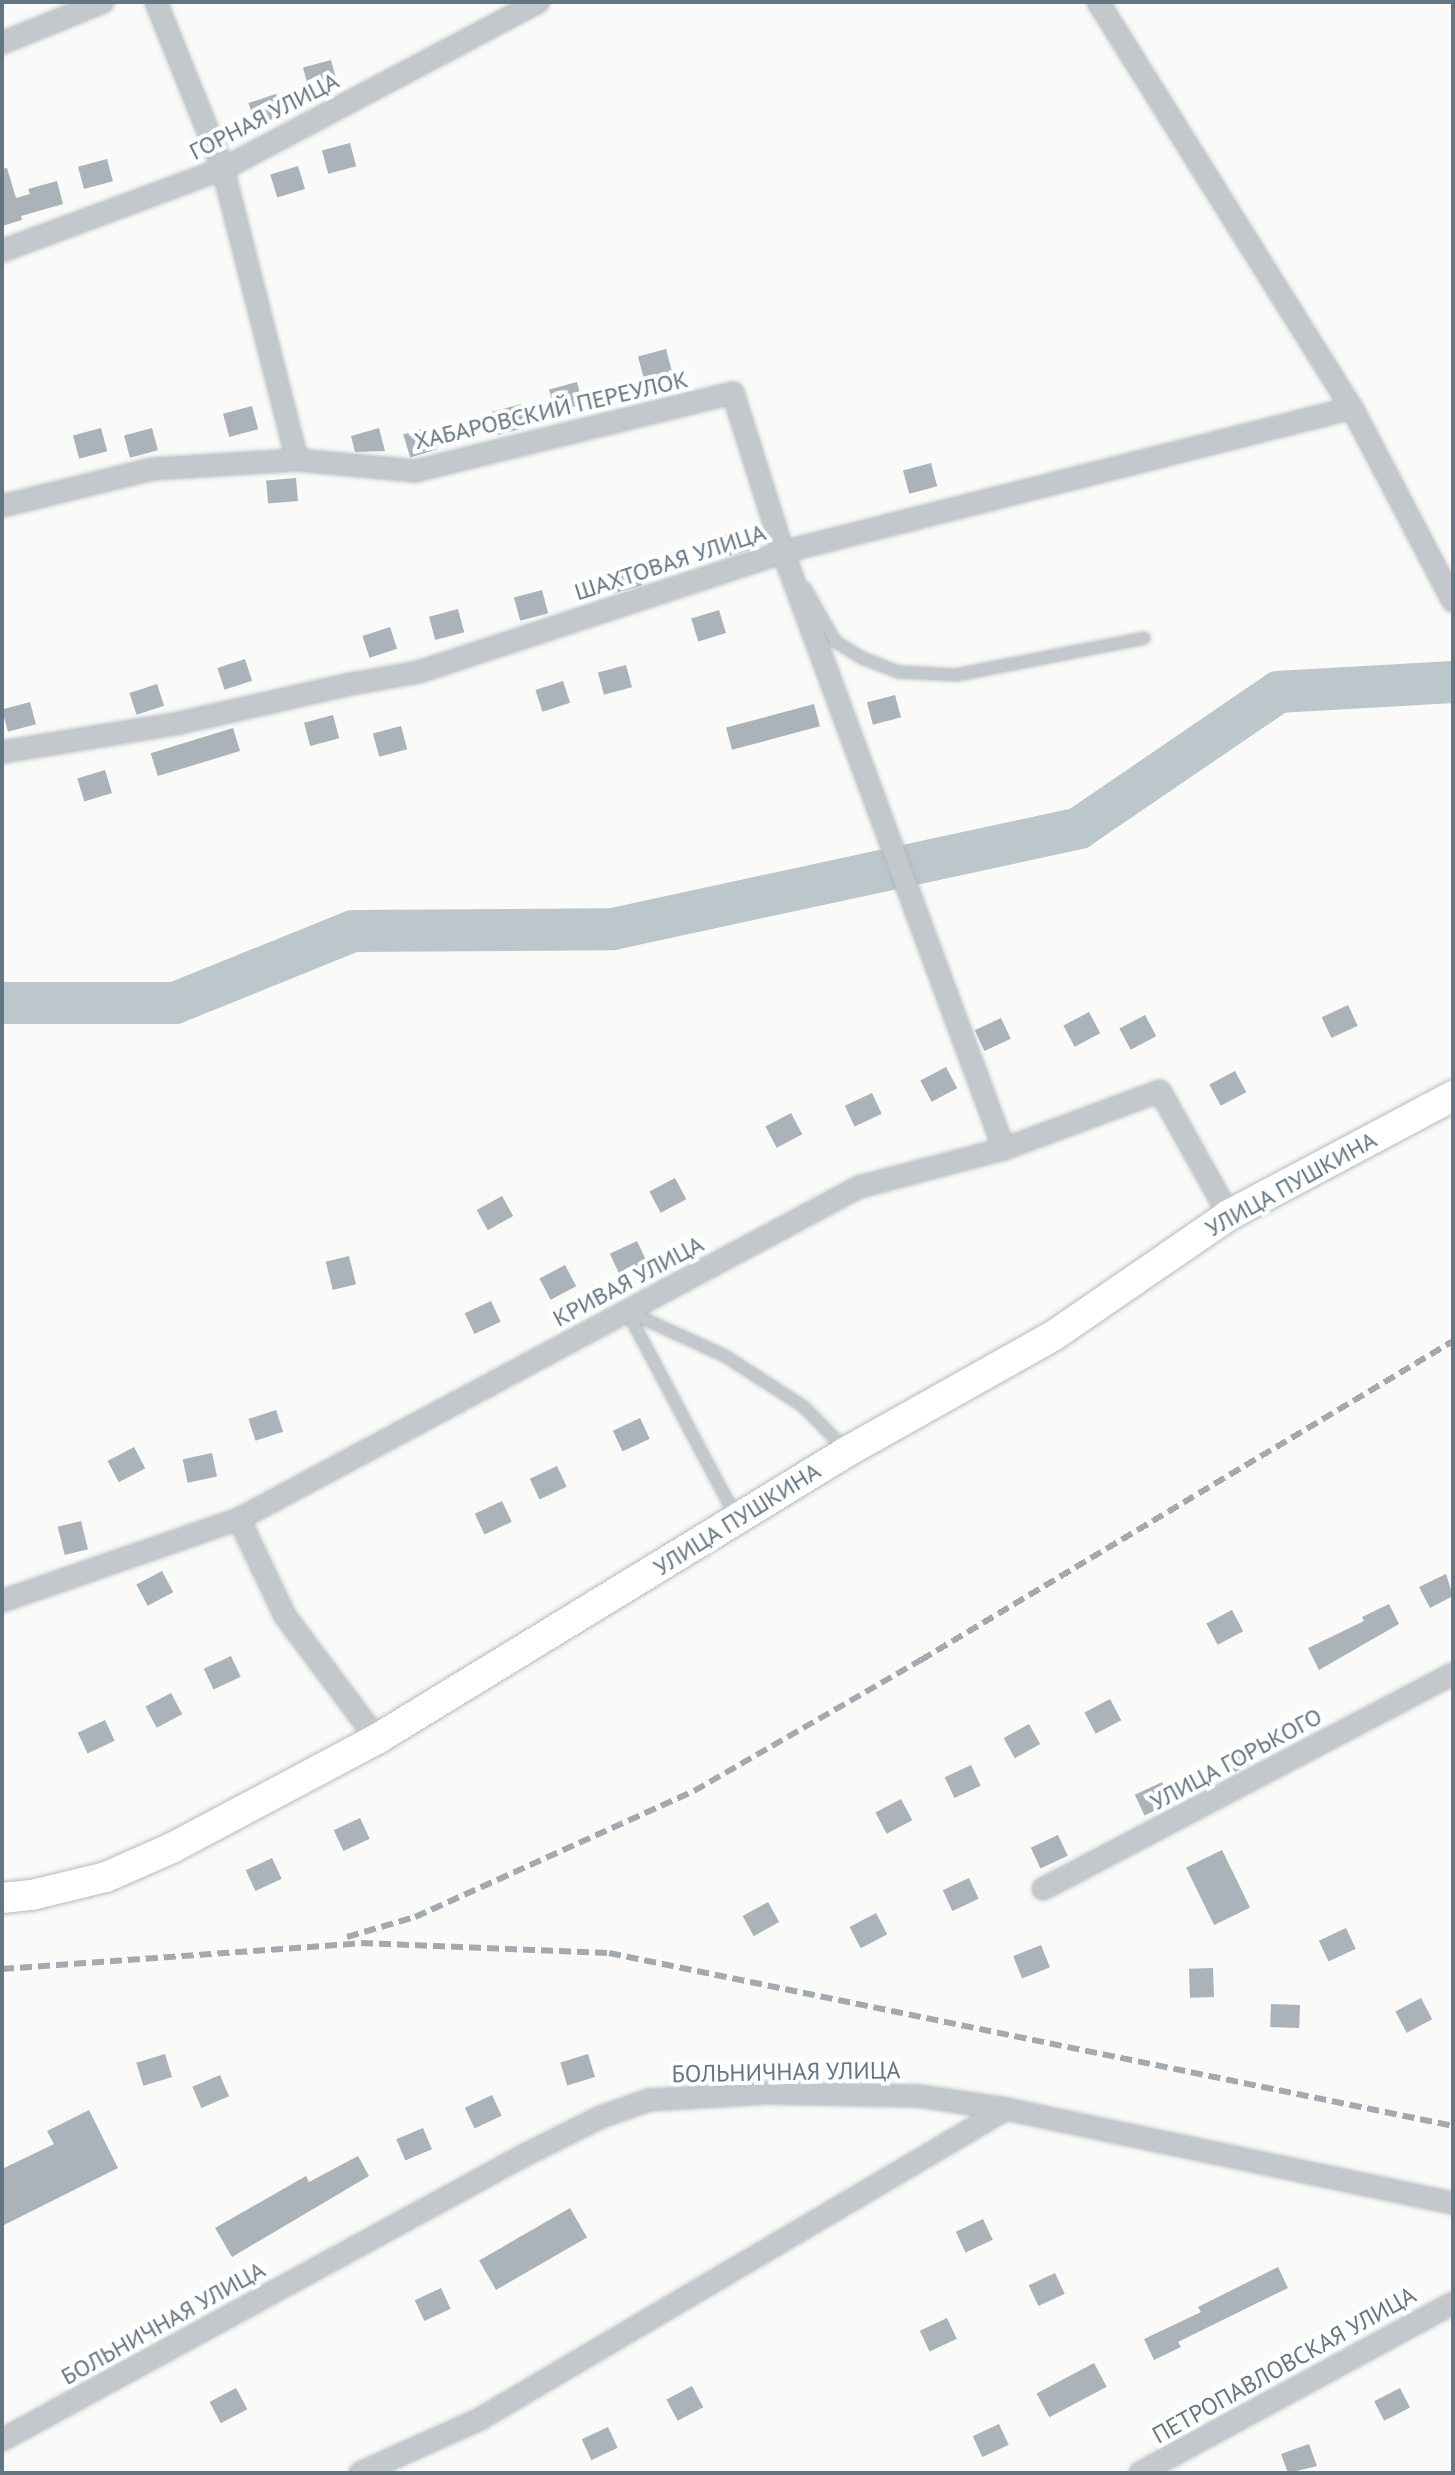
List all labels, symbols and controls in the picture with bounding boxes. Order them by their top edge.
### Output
street label: ГОРНАЯ УЛИЦА [184,66,344,166]
street label: ХАБАРОВСКИЙ ПЕРЕУЛОК [411,364,691,456]
street label: ШАХТОВАЯ УЛИЦА [570,517,770,607]
street label: УЛИЦА ПУШКИНА [1200,1125,1382,1243]
street label: КРИВАЯ УЛИЦА [548,1229,708,1333]
street label: УЛИЦА ПУШКИНА [648,1456,826,1582]
street label: УЛИЦА ГОРЬКОГО [1145,1701,1327,1817]
street label: БОЛЬНИЧНАЯ УЛИЦА [671,2056,901,2088]
street label: БОЛЬНИЧНАЯ УЛИЦА [56,2255,270,2391]
street label: ПЕТРОПАВЛОВСКАЯ УЛИЦА [1147,2280,1421,2450]

